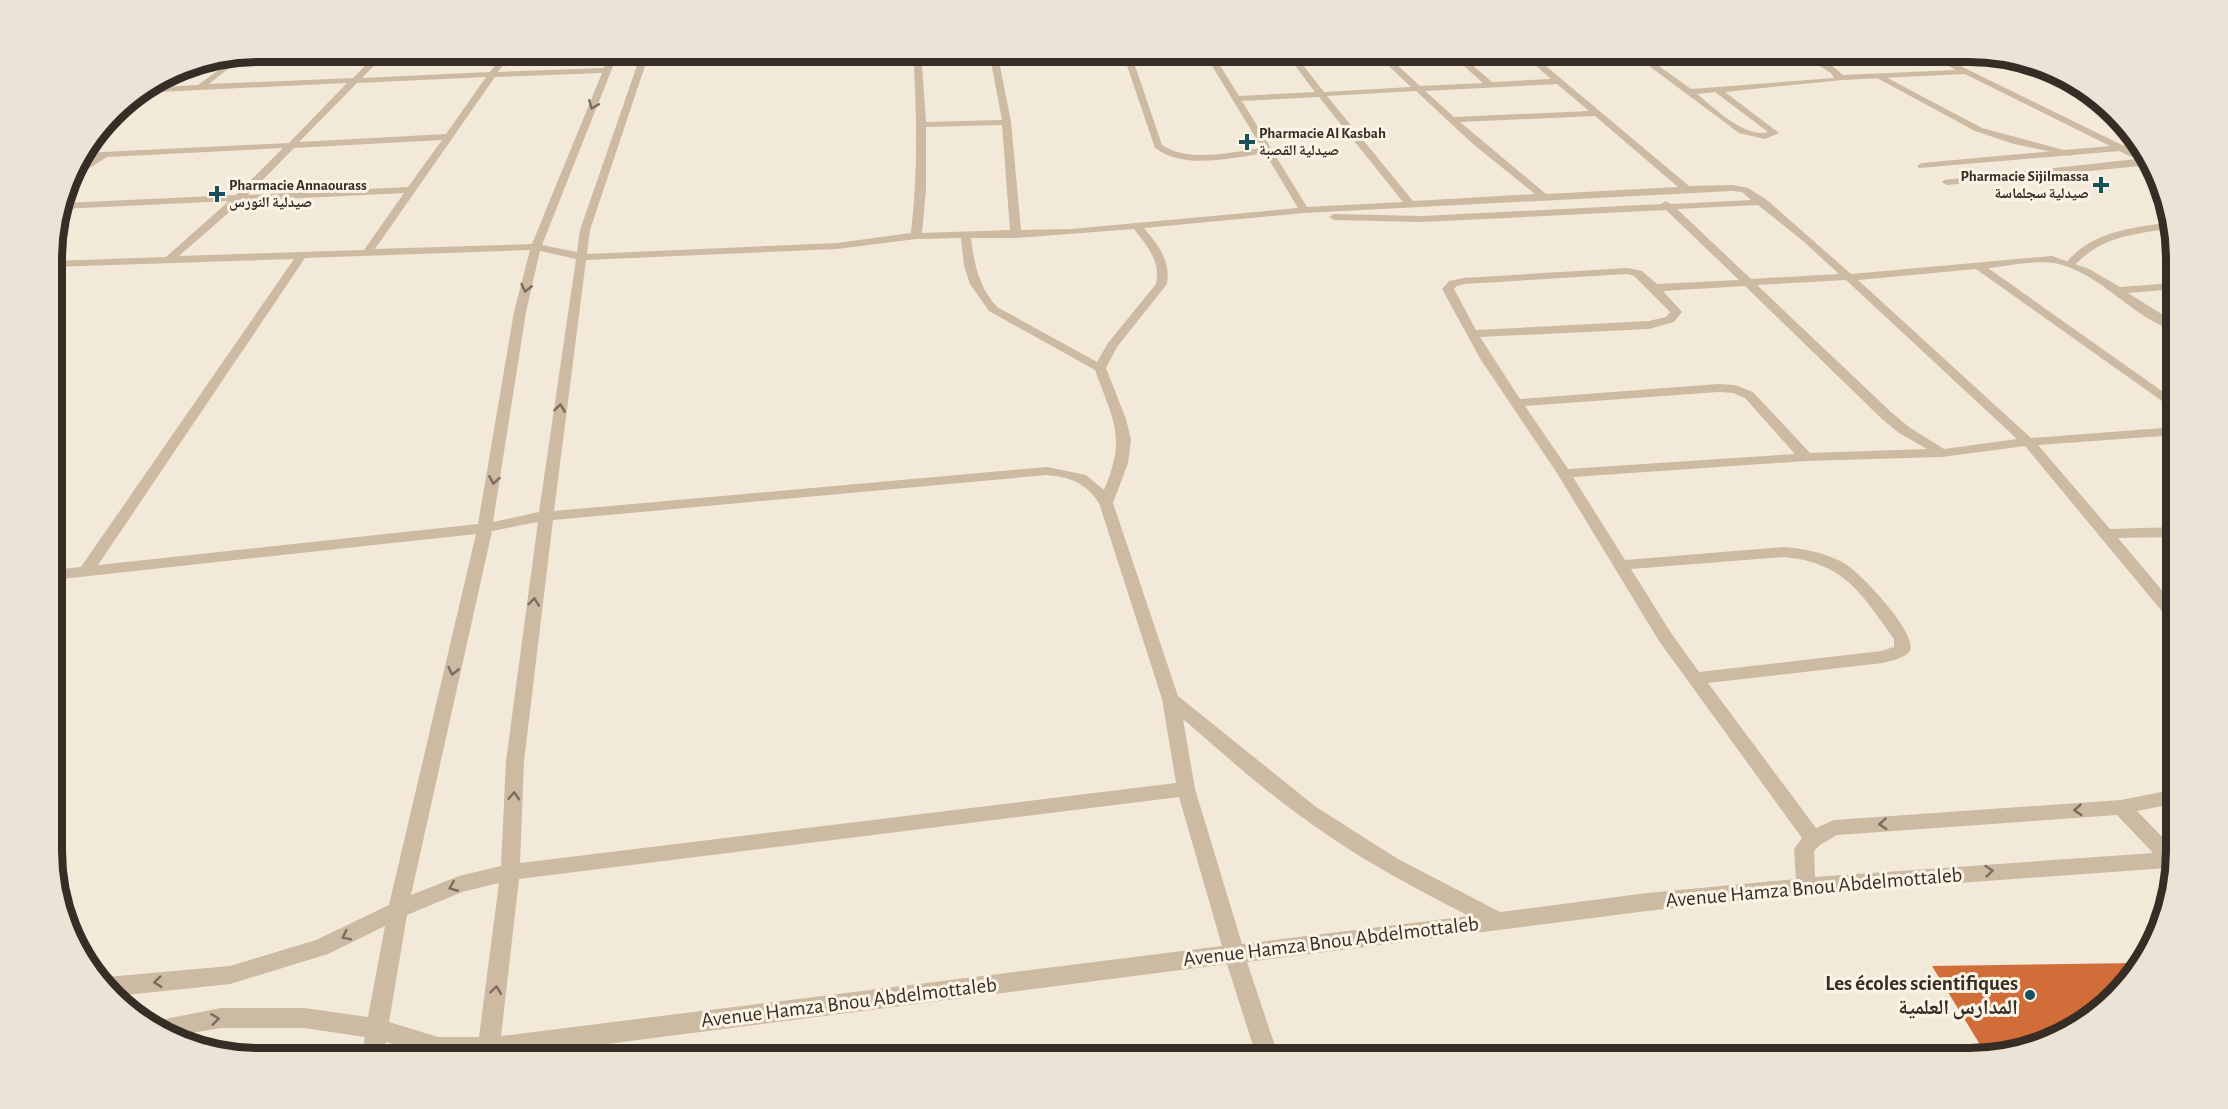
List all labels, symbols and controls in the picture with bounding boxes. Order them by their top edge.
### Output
one-way arrow [588,99,600,110]
place label: Pharmacie Al Kasbah صيدلية القصبة [1259,126,1386,159]
marker: Pharmacie Al Kasbah صيدلية القصبة [1240,135,1254,149]
place label: Pharmacie Sijilmassa صيدلية سجلماسة [1960,169,2089,201]
place label: Pharmacie Annaourass صيدلية النورس [229,178,367,211]
marker: Pharmacie Sijilmassa صيدلية سجلماسة [2094,178,2108,192]
marker: Pharmacie Annaourass صيدلية النورس [210,187,224,201]
one-way arrow [520,283,533,293]
one-way arrow [554,404,566,413]
one-way arrow [488,476,500,485]
one-way arrow [527,597,539,606]
one-way arrow [447,666,460,676]
one-way arrow [507,791,520,800]
one-way arrow [2073,803,2082,816]
one-way arrow [1879,818,1888,831]
street label: Avenue Hamza Bnou Abdelmottaleb [1665,864,1963,911]
one-way arrow [1985,865,1994,878]
one-way arrow [448,880,459,892]
street label: Avenue Hamza Bnou Abdelmottaleb [1182,913,1480,970]
one-way arrow [341,929,352,940]
place label: Les écoles scientifiques المدارس العلمية [1825,973,2018,1020]
street label: Avenue Hamza Bnou Abdelmottaleb [700,974,998,1031]
one-way arrow [153,975,162,988]
one-way arrow [489,985,501,994]
marker: Les écoles scientifiques المدارس العلمية [2023,988,2037,1002]
one-way arrow [211,1014,220,1026]

